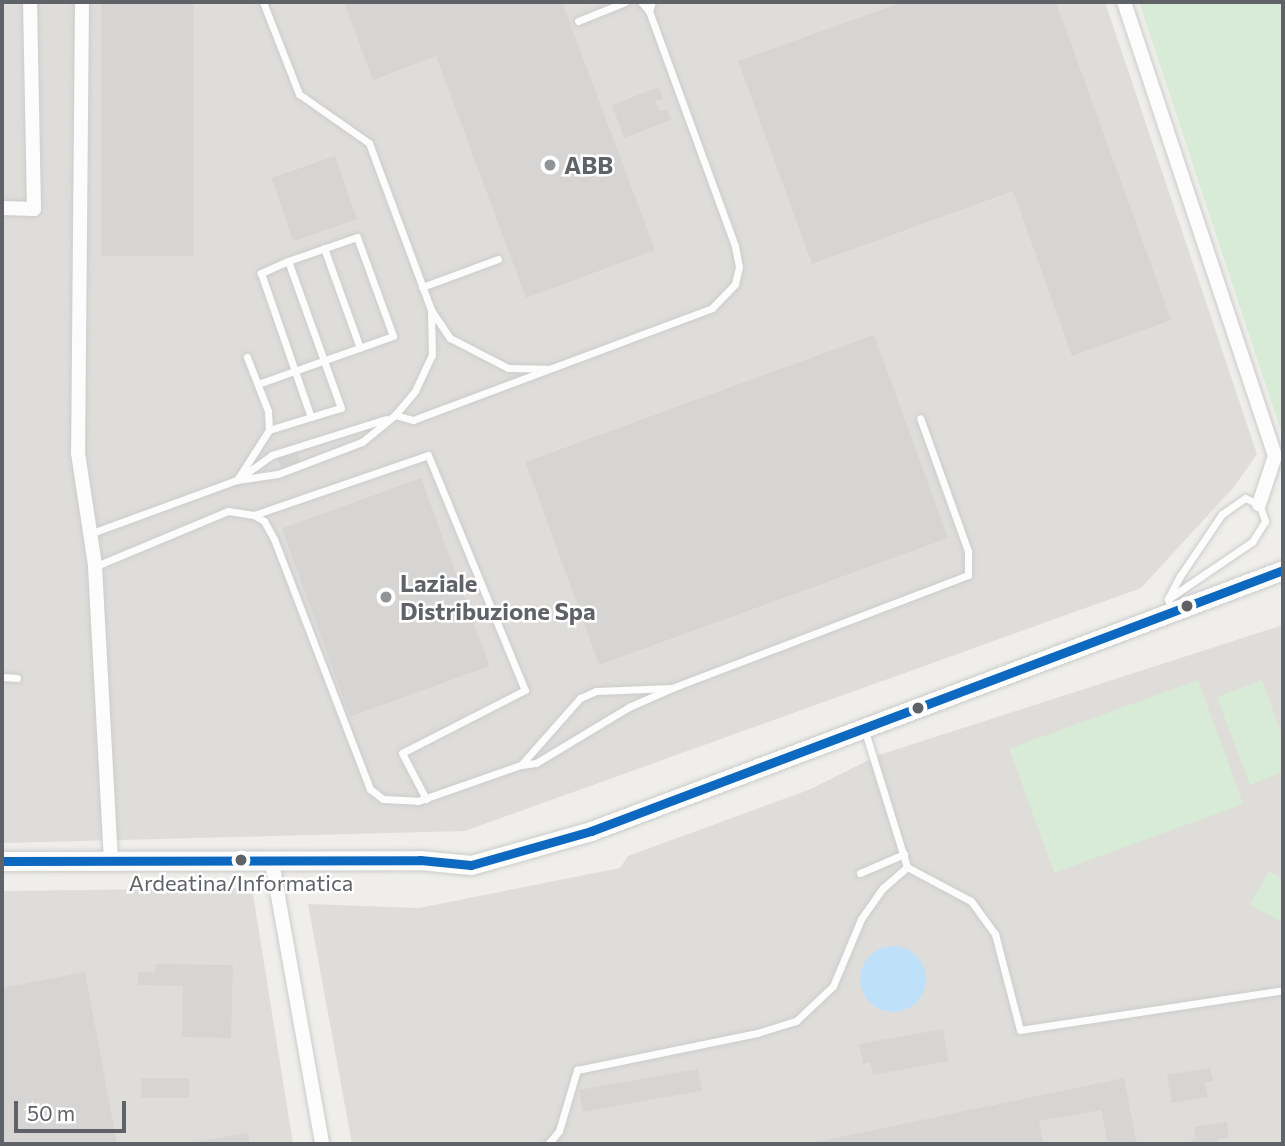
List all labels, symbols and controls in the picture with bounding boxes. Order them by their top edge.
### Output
place label: ABB [564,151,613,179]
marker: ABB [542,157,558,173]
place label: Laziale Distribuzione Spa [400,569,596,625]
marker: Laziale Distribuzione Spa [378,589,394,605]
unlabelled marker [1180,599,1194,613]
unlabelled marker [911,701,925,715]
marker: Ardeatina/Informatica [234,853,248,867]
place label: Ardeatina/Informatica [129,870,353,896]
scale bar [18,1086,130,1130]
text: 50 m [27,1100,75,1125]

